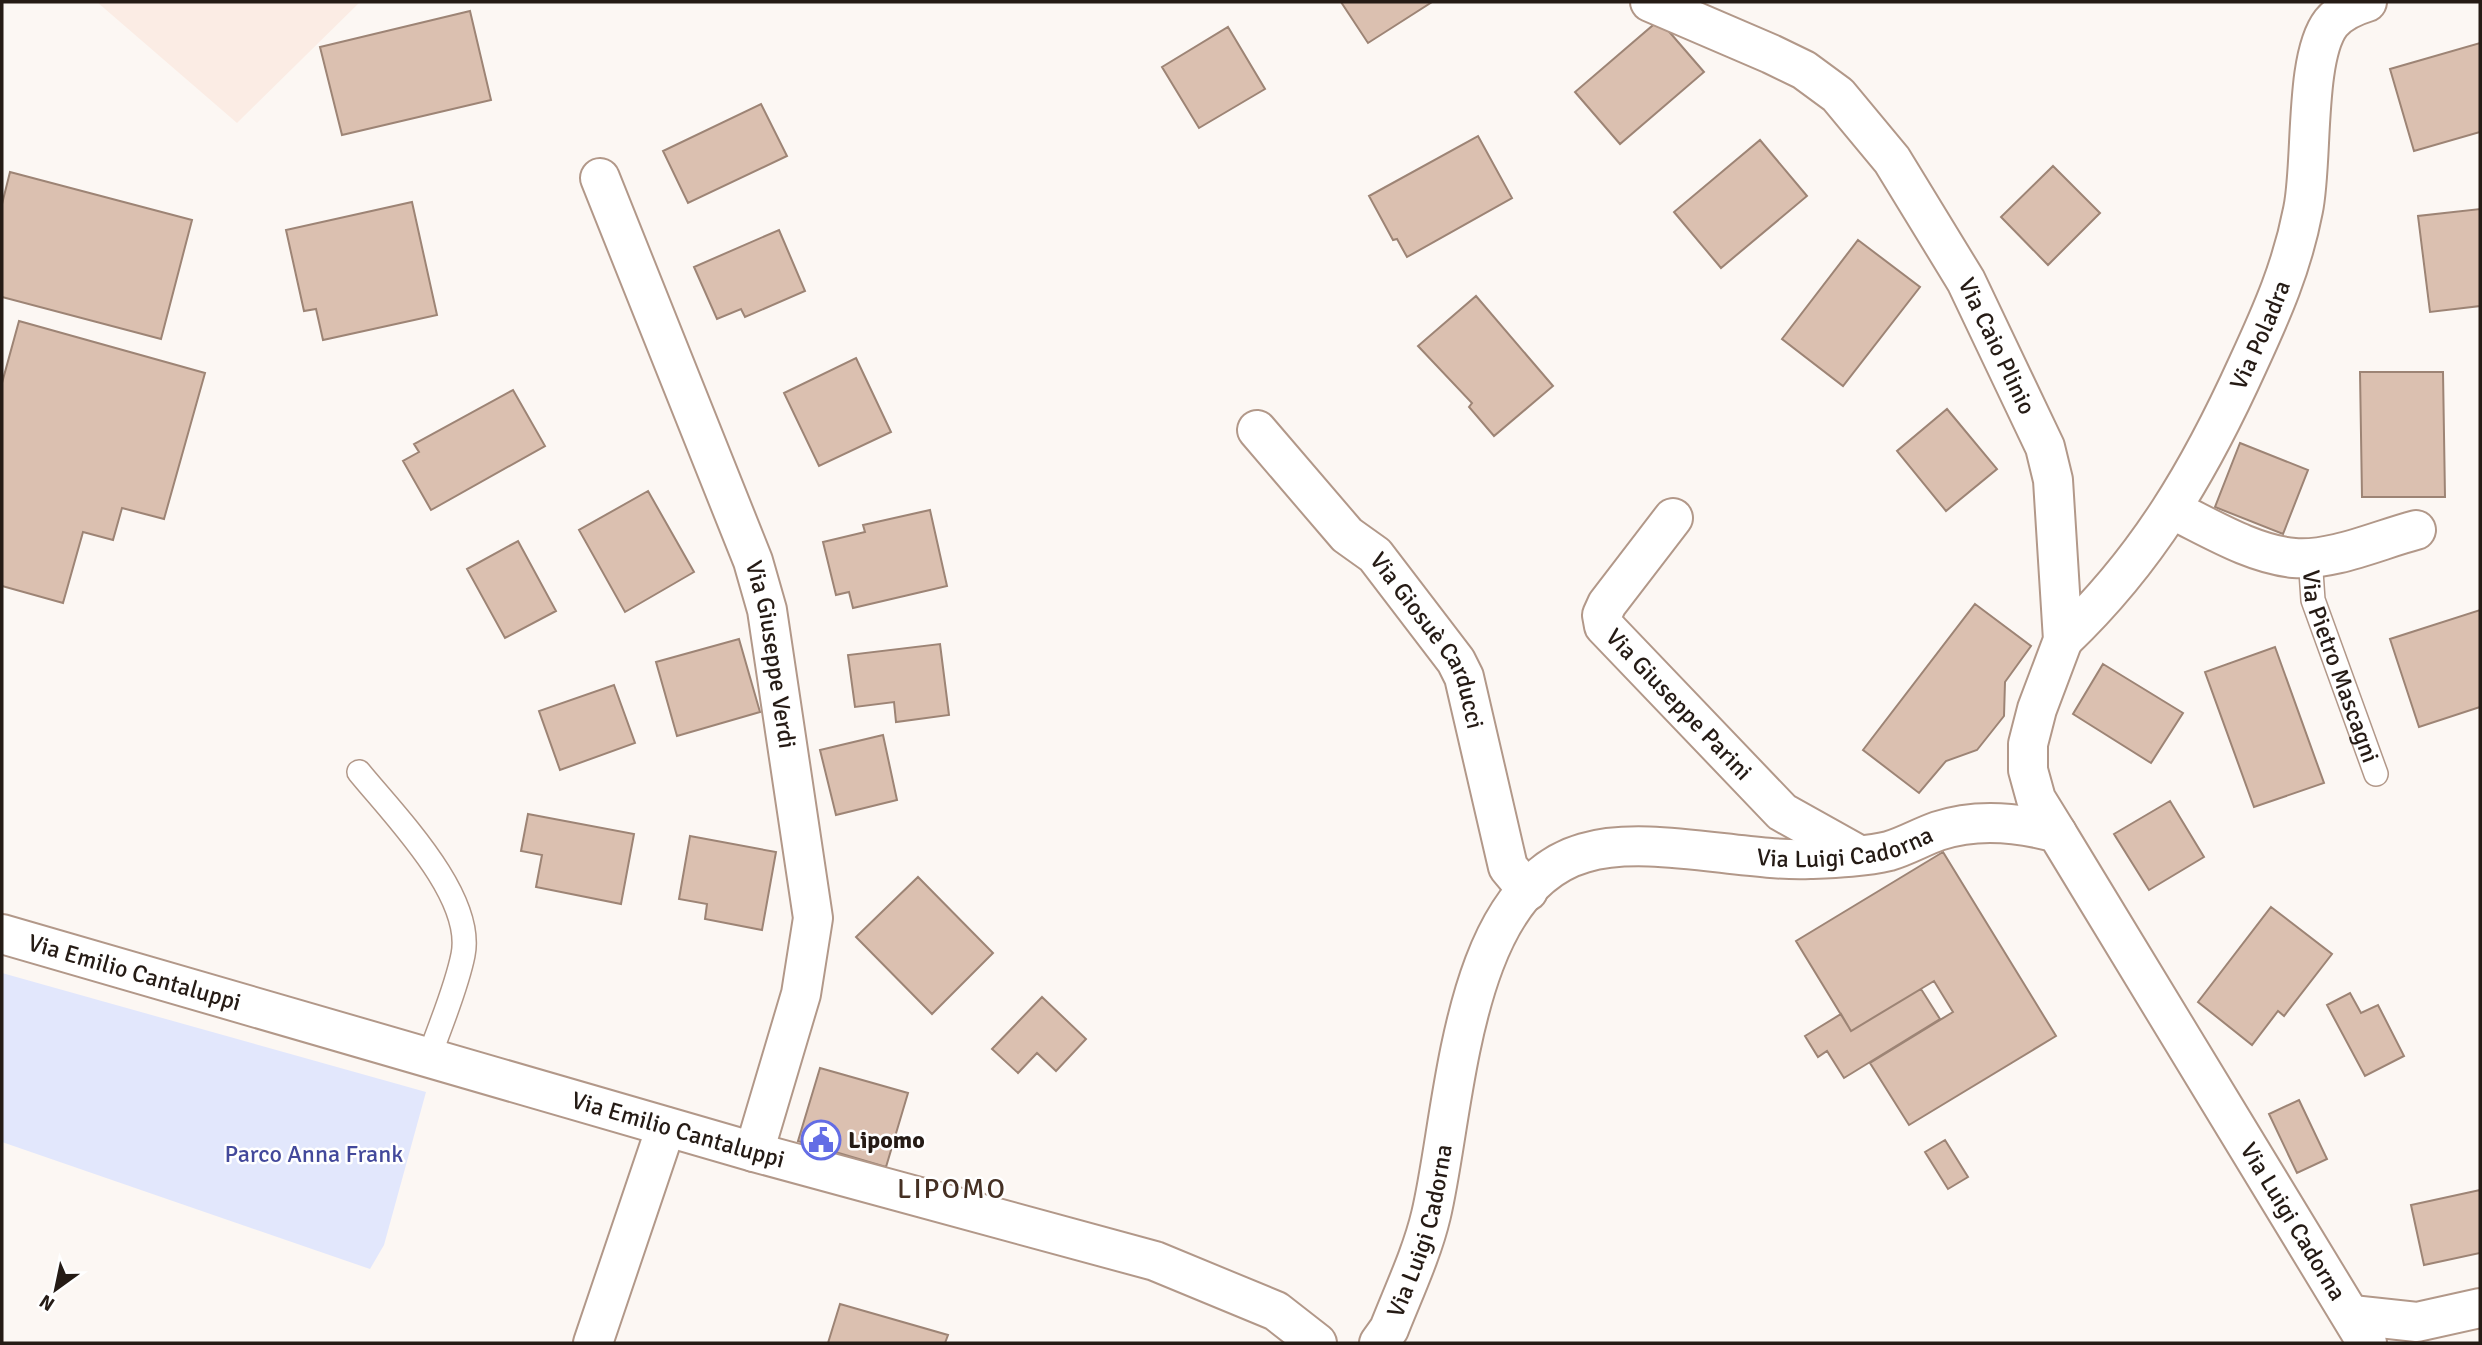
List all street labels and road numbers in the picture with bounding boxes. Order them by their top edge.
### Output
street label: Via Caio Plinio [1952,273,2042,419]
street label: Via Poladra [2223,276,2297,394]
street label: Via Giosuè Carducci [1363,546,1490,732]
street label: Via Giuseppe Verdi [739,557,802,751]
street label: Via Pietro Mascagni [2296,569,2386,767]
street label: Via Giuseppe Parini [1599,622,1758,786]
street label: Via Luigi Cadorna [1755,820,1938,874]
street label: Via Emilio Cantaluppi [25,927,245,1018]
street label: Via Emilio Cantaluppi [568,1085,788,1175]
street label: Via Luigi Cadorna [2234,1137,2353,1306]
street label: Via Luigi Cadorna [1380,1142,1459,1322]

